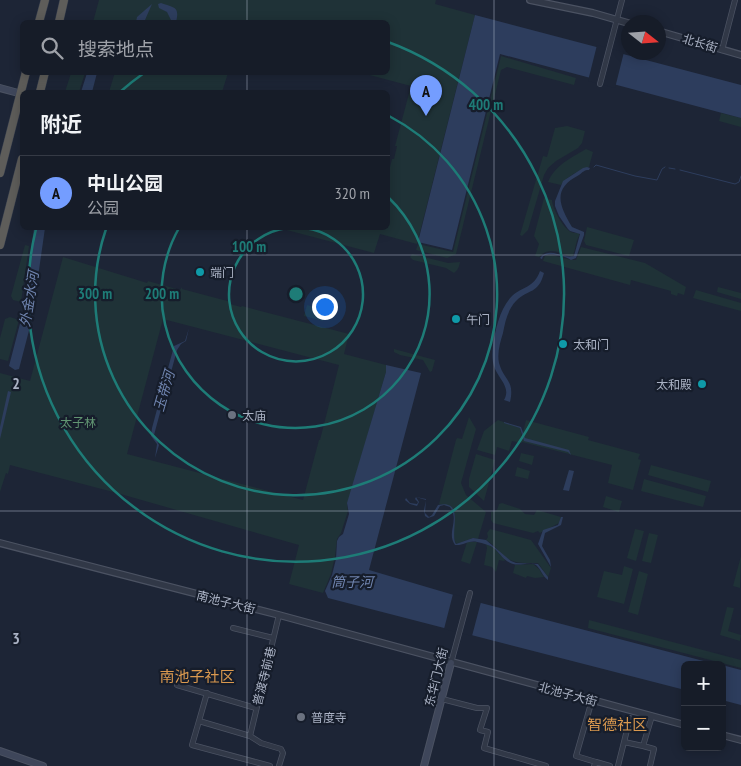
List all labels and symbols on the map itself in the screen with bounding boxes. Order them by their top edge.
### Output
north arrow [621,15,666,60]
street label: 北长街 [681,31,719,55]
pin: A [410,75,442,116]
text: 400 m [469,95,503,114]
text: 100 m [232,237,266,256]
place label: 端门 [210,265,234,280]
marker: 端门 [194,266,206,278]
water label: 外金水河 [16,267,43,328]
text: 300 m [78,284,112,303]
text: 200 m [145,284,179,303]
centre of rings [287,285,305,303]
your location [312,294,338,320]
place label: 午门 [466,312,490,327]
marker: 午门 [450,313,462,325]
place label: 太和门 [573,337,609,352]
marker: 太和门 [557,338,569,350]
water label: 玉带河 [150,365,179,414]
text: 2 [12,373,20,393]
place label: 太和殿 [656,377,692,392]
marker: 太和殿 [696,378,708,390]
place label: 太庙 [242,408,266,423]
marker: 太庙 [226,409,238,421]
park label: 太子林 [60,415,96,430]
water label: 筒子河 [331,573,376,591]
street label: 南池子大街 [195,587,257,617]
text: 3 [12,628,20,648]
street label: 普渡寺前巷 [249,645,279,707]
street label: 东华门大街 [421,646,451,708]
district label: 南池子社区 [159,667,235,686]
street label: 北池子大街 [537,679,599,709]
place label: 普度寺 [311,710,347,725]
marker: 普度寺 [295,711,307,723]
district label: 智德社区 [587,715,647,734]

